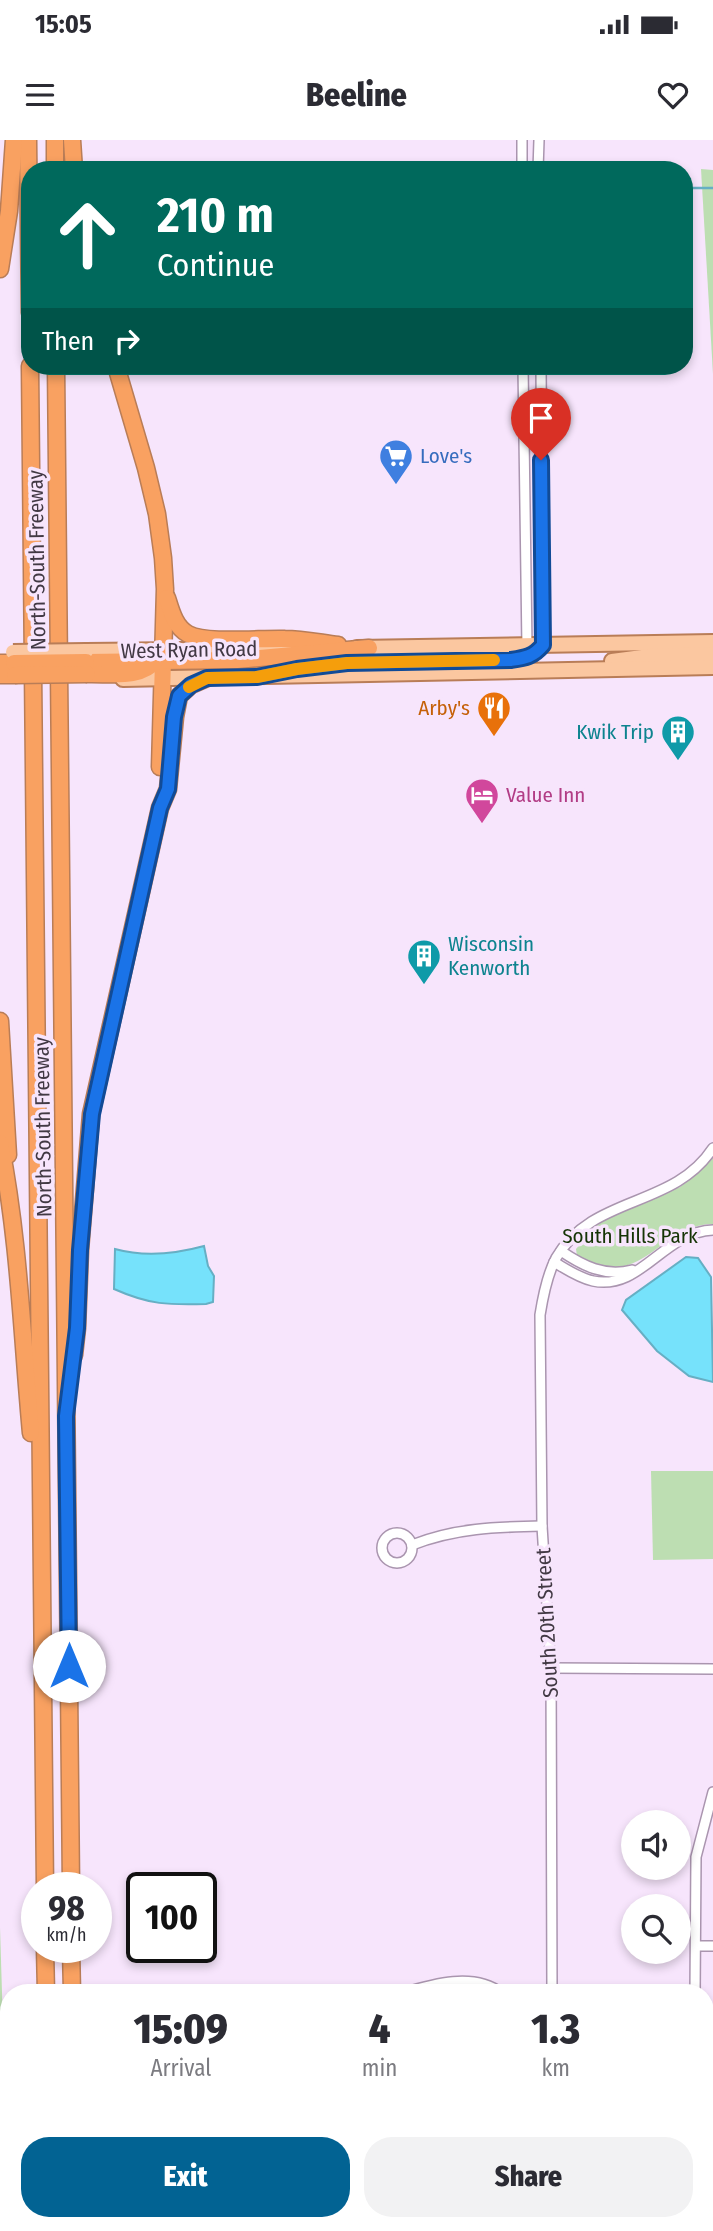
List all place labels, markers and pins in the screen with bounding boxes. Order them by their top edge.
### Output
pin [511,388,571,460]
supermarket icon: Love's [377,437,415,486]
place label: Love's [420,443,472,469]
restaurant icon: Arby's [475,689,513,738]
place label: Arby's [418,695,470,721]
building icon: Kwik Trip [659,713,697,762]
place label: Kwik Trip [576,719,654,745]
hotel icon: Value Inn [463,776,501,825]
place label: Value Inn [506,782,585,808]
place label: Wisconsin Kenworth [448,931,534,981]
building icon: Wisconsin Kenworth [405,937,443,986]

